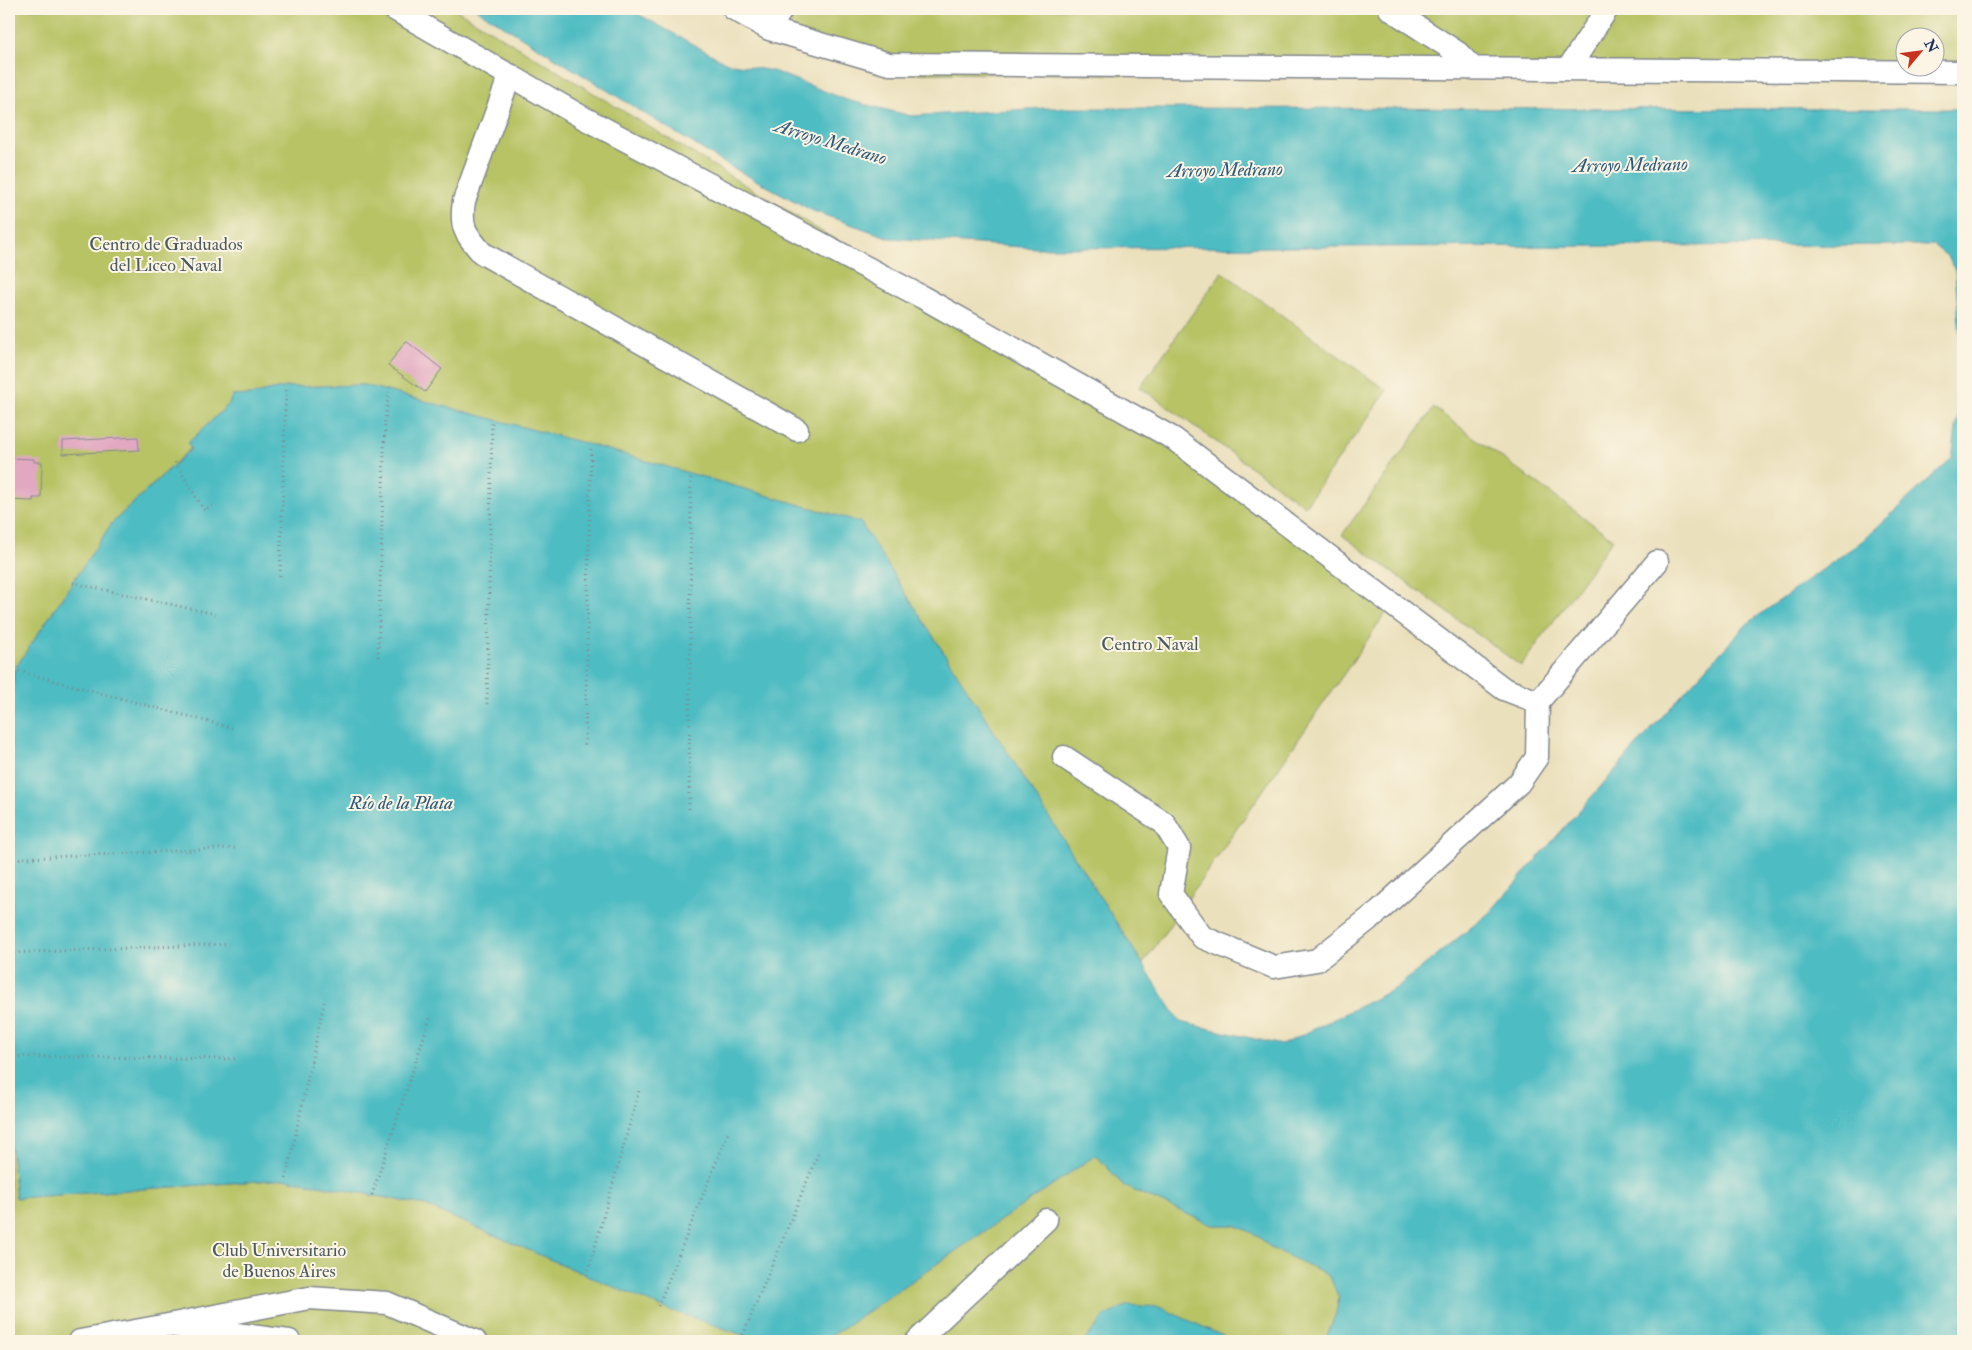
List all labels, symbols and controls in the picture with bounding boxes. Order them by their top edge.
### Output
north arrow [1894,28,1944,78]
text: N [1920,35,1942,56]
water label: Arroyo Medrano [770,113,890,170]
water label: Arroyo Medrano [1570,152,1688,178]
water label: Arroyo Medrano [1165,157,1283,183]
park label: Centro de Graduados del Liceo Naval [89,233,243,277]
park label: Centro Naval [1101,633,1199,656]
water label: Río de la Plata [348,791,453,815]
park label: Club Universitario de Buenos Aires [212,1239,346,1283]

